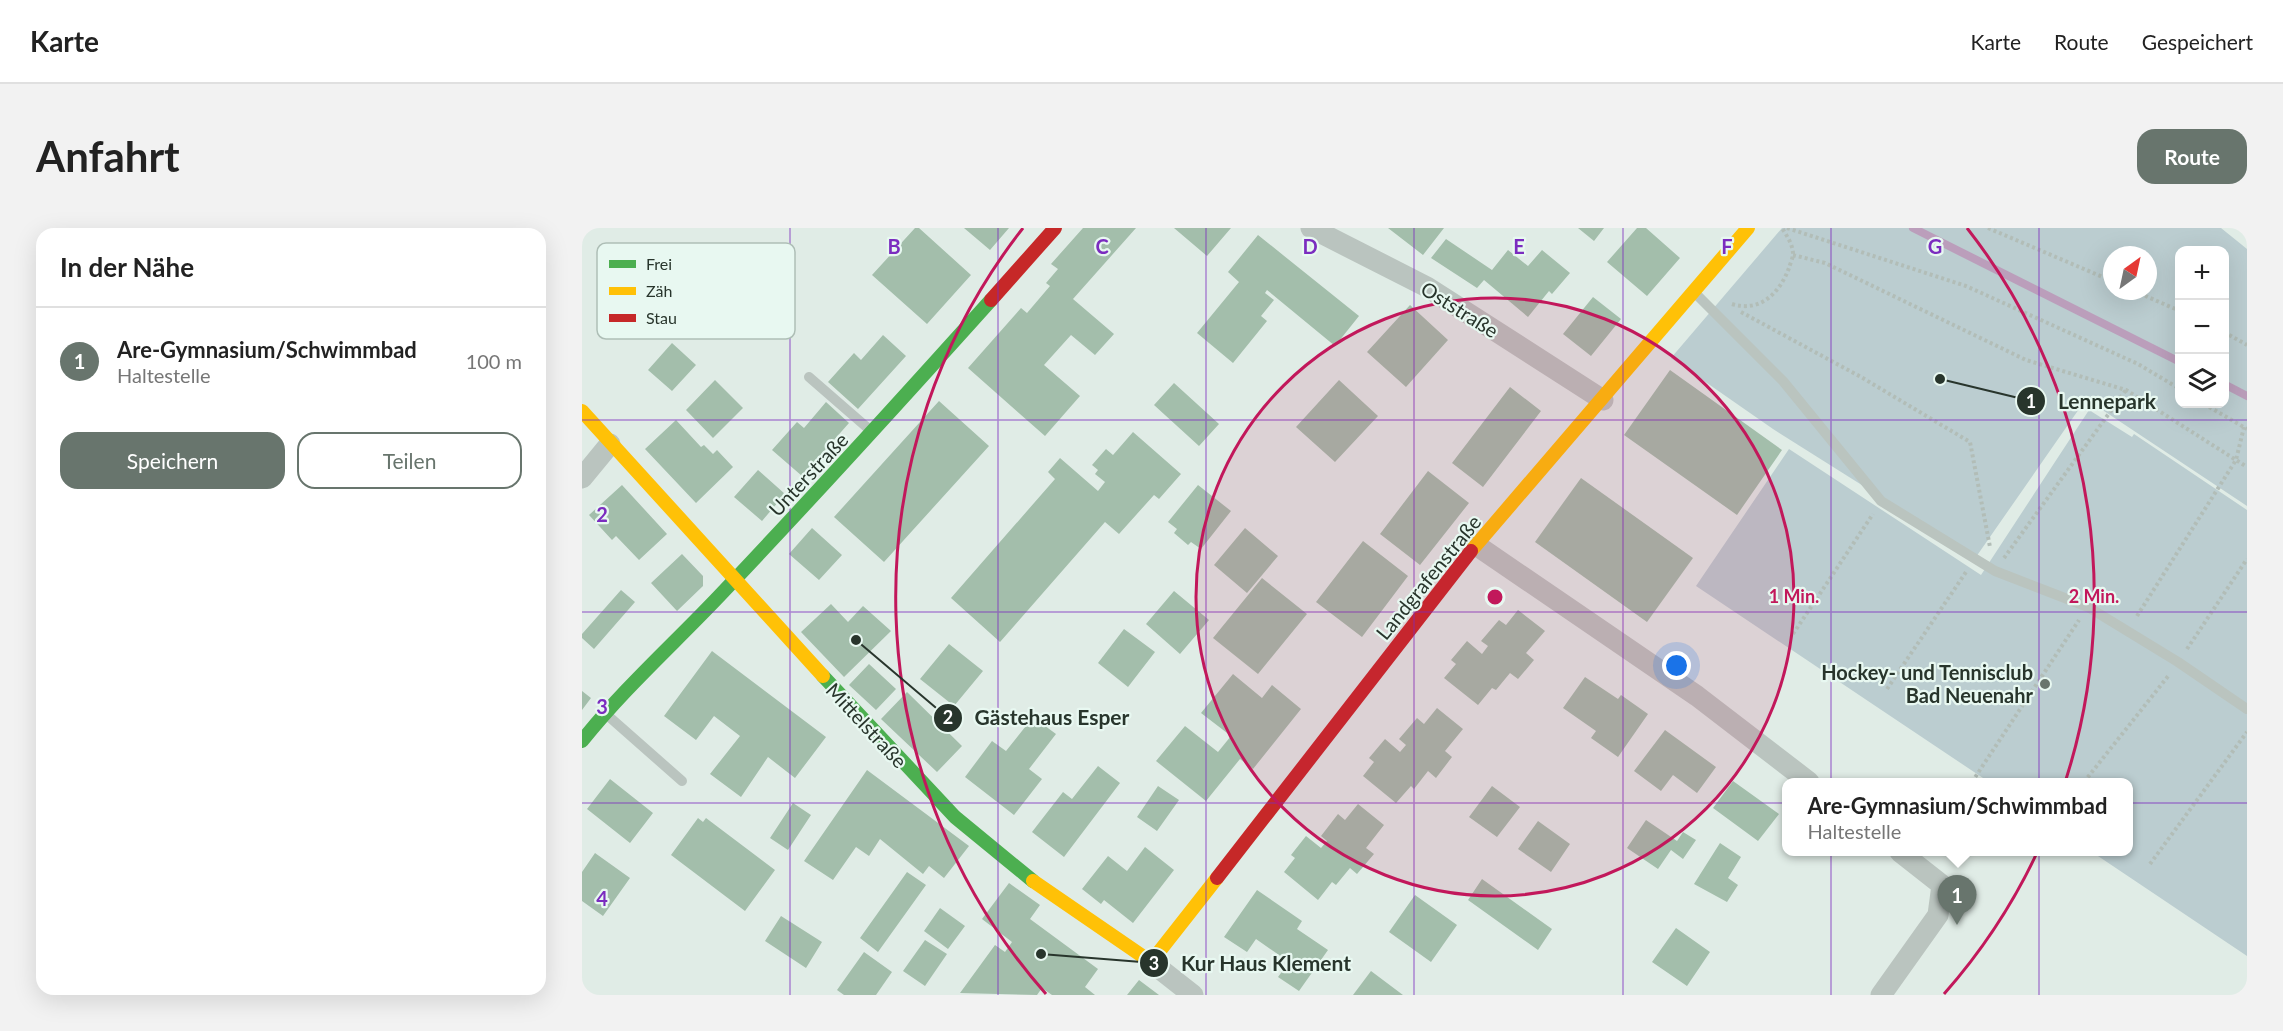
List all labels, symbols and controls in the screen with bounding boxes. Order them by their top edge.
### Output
text: Karte [30,24,99,58]
text: Karte [1971,29,2021,54]
text: Route [2054,29,2109,54]
text: Gespeichert [2142,29,2253,54]
button: Route [2137,129,2247,184]
text: Anfahrt [36,131,180,181]
text: B [887,234,901,258]
text: C [1095,234,1109,258]
text: D [1302,234,1318,258]
text: E [1513,234,1525,258]
text: F [1721,234,1733,258]
text: G [1928,234,1942,258]
legend [597,243,795,339]
north arrow [2103,246,2157,300]
map controls [2175,246,2229,408]
button: + [2175,246,2229,300]
text: In der Nähe [60,251,194,283]
text: Frei [646,254,672,273]
street label: Oststraße [1417,276,1503,342]
text: Zäh [646,281,672,300]
button: − [2175,300,2229,354]
text: Stau [646,308,677,327]
text: Are-Gymnasium/Schwimmbad [117,336,417,363]
text: 1 [74,349,85,373]
text: 100 m [466,349,522,373]
button: layers [2175,354,2229,408]
text: Haltestelle [117,363,211,387]
callout: Lennepark [2016,382,2169,421]
text: Lennepark [2058,388,2157,413]
text: 1 [2026,390,2036,412]
street label: Unterstraße [763,427,853,521]
button: Speichern [60,432,285,489]
button: Teilen [297,432,522,489]
text: 2 [596,502,608,526]
street label: Landgrafenstraße [1370,510,1486,644]
text: 1 Min. [1769,585,1819,607]
text: 2 Min. [2069,585,2119,607]
centre of rings [1485,587,1505,607]
your location [1662,651,1691,680]
place label: Hockey- und Tennisclub Bad Neuenahr [1821,660,2034,707]
marker: Hockey- und Tennisclub Bad Neuenahr [2038,677,2052,691]
street label: Mittelstraße [822,678,912,772]
text: 3 [596,694,608,718]
callout: Gästehaus Esper [933,698,1141,737]
text: Gästehaus Esper [975,704,1130,729]
text: 2 [943,706,953,728]
popup [1782,778,2133,856]
text: Are-Gymnasium/Schwimmbad [1808,792,2107,819]
text: Haltestelle [1808,819,1901,843]
pin: 1 [1938,876,1976,925]
text: 4 [596,886,608,910]
callout: Kur Haus Klement [1139,944,1364,983]
text: Kur Haus Klement [1181,950,1351,975]
text: 3 [1149,952,1159,974]

